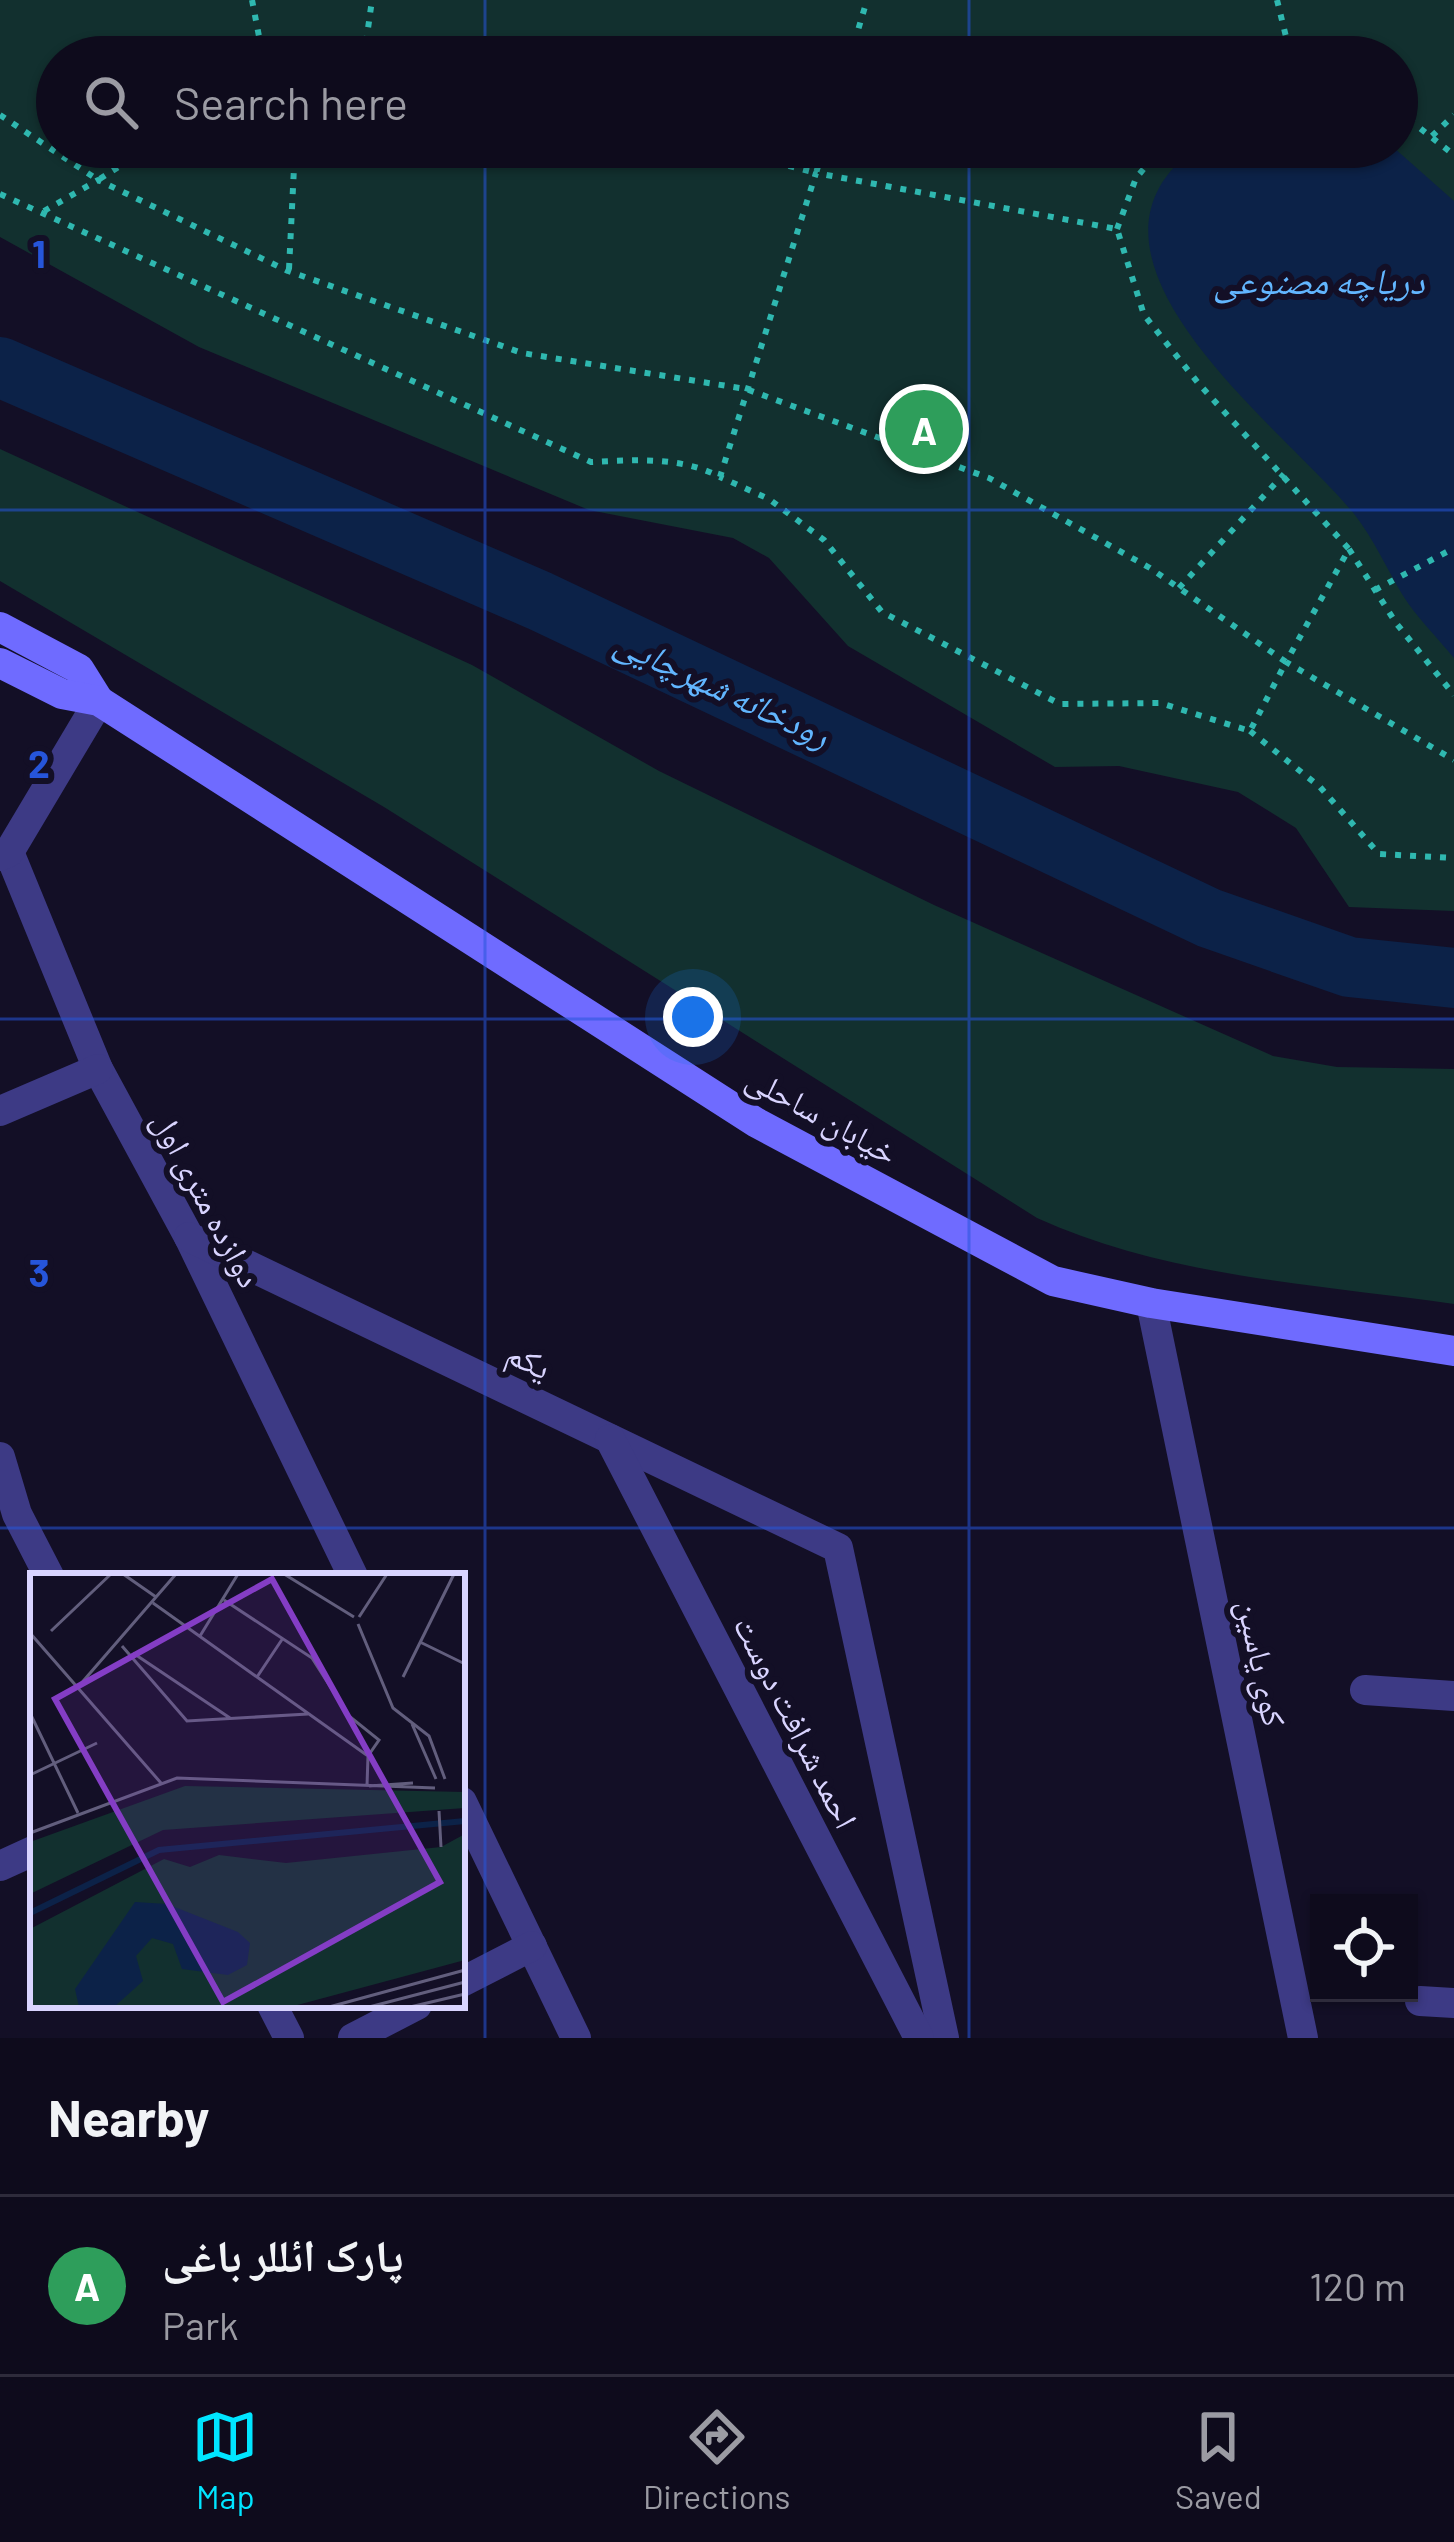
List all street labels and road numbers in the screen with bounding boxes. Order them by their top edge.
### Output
street label: خیابان ساحلی [739,1056,905,1174]
street label: دوازده متری اول [143,1104,271,1294]
street label: یکم [499,1332,558,1390]
street label: کوی یاسین [1228,1596,1296,1731]
street label: احمد شرافت دوست [726,1609,868,1834]

